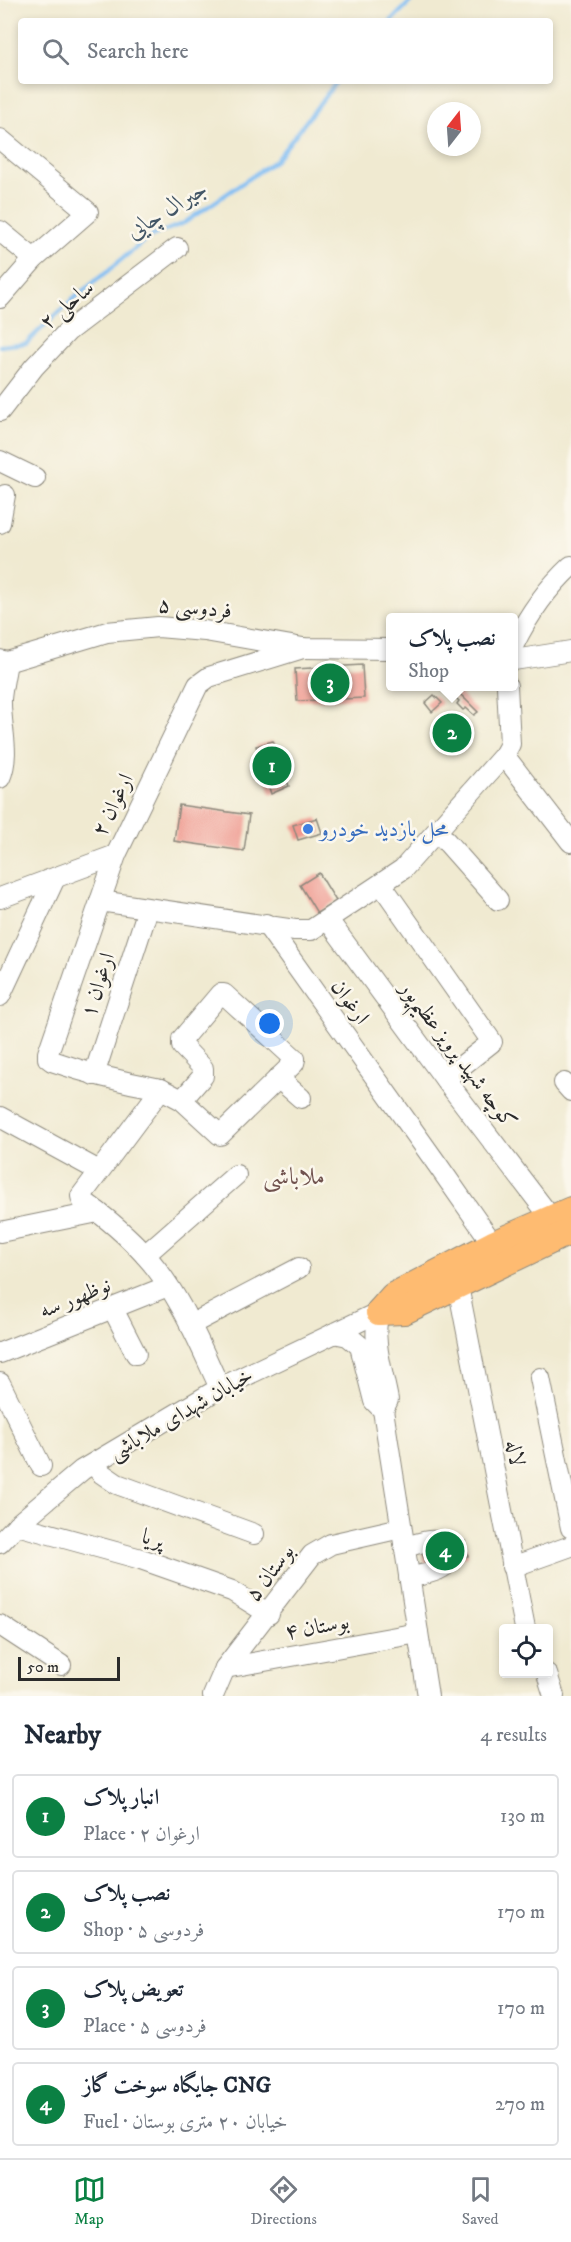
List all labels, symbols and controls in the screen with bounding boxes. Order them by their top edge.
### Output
search box [18,18,553,84]
icon: search [39,35,72,68]
text: Search here [87,38,189,65]
north arrow [427,102,481,156]
water label: جیرال چایی [121,173,214,248]
street label: ساحلی ۲ [34,274,101,337]
street label: فردوسی ۵ [157,591,233,626]
popup [386,613,518,691]
text: نصب پلاک [408,625,496,652]
text: Shop [408,659,449,684]
pin: 3 [310,660,350,706]
pin: 2 [432,710,472,756]
pin: 1 [252,744,292,789]
street label: ارغوان ۲ [86,769,140,841]
place label: محل بازدید خودرو [318,816,449,844]
marker: محل بازدید خودرو [301,822,315,836]
street label: ارغوان ۱ [75,949,121,1021]
street label: ارغوان [325,974,375,1030]
street label: کوچه شهید پرویز عظیم‌پور [387,974,522,1139]
your location [255,1009,284,1038]
district label: ملاباشی [263,1162,325,1193]
street label: نوظهور سه [35,1271,115,1325]
street label: خیابان شهدای ملاباشی [104,1362,259,1467]
street label: لاله [499,1438,531,1468]
street label: پریا [138,1523,170,1556]
pin: 4 [426,1528,464,1574]
street label: بوستان ۵ [240,1539,300,1607]
street label: بوستان ۴ [283,1608,351,1646]
map controls [499,1624,553,1678]
button: locate [499,1624,553,1678]
scale bar [18,1654,120,1682]
text: 50 m [27,1657,59,1677]
text: Nearby [24,1719,101,1752]
text: 4 results [480,1723,547,1748]
text: انبار پلاک [83,1784,159,1811]
text: 1 [42,1804,49,1829]
text: 130 m [500,1804,545,1829]
text: Place · ارغوان ۲ [83,1822,200,1847]
text: نصب پلاک [83,1880,170,1907]
text: 2 [41,1900,50,1925]
text: 170 m [497,1900,545,1925]
text: Shop · فردوسی ۵ [83,1918,204,1943]
text: تعویض پلاک [83,1976,184,2003]
text: 3 [42,1996,49,2021]
text: 170 m [497,1996,545,2021]
text: Place · فردوسی ۵ [83,2014,207,2039]
text: جایگاه سوخت گاز CNG [83,2072,271,2099]
text: 4 [40,2092,51,2117]
text: 270 m [495,2092,545,2117]
text: Fuel · خیابان ۲۰ متری بوستان [83,2110,288,2135]
tab: Map [73,2173,106,2229]
tab: Directions [251,2173,317,2229]
tab: Saved [462,2173,499,2229]

